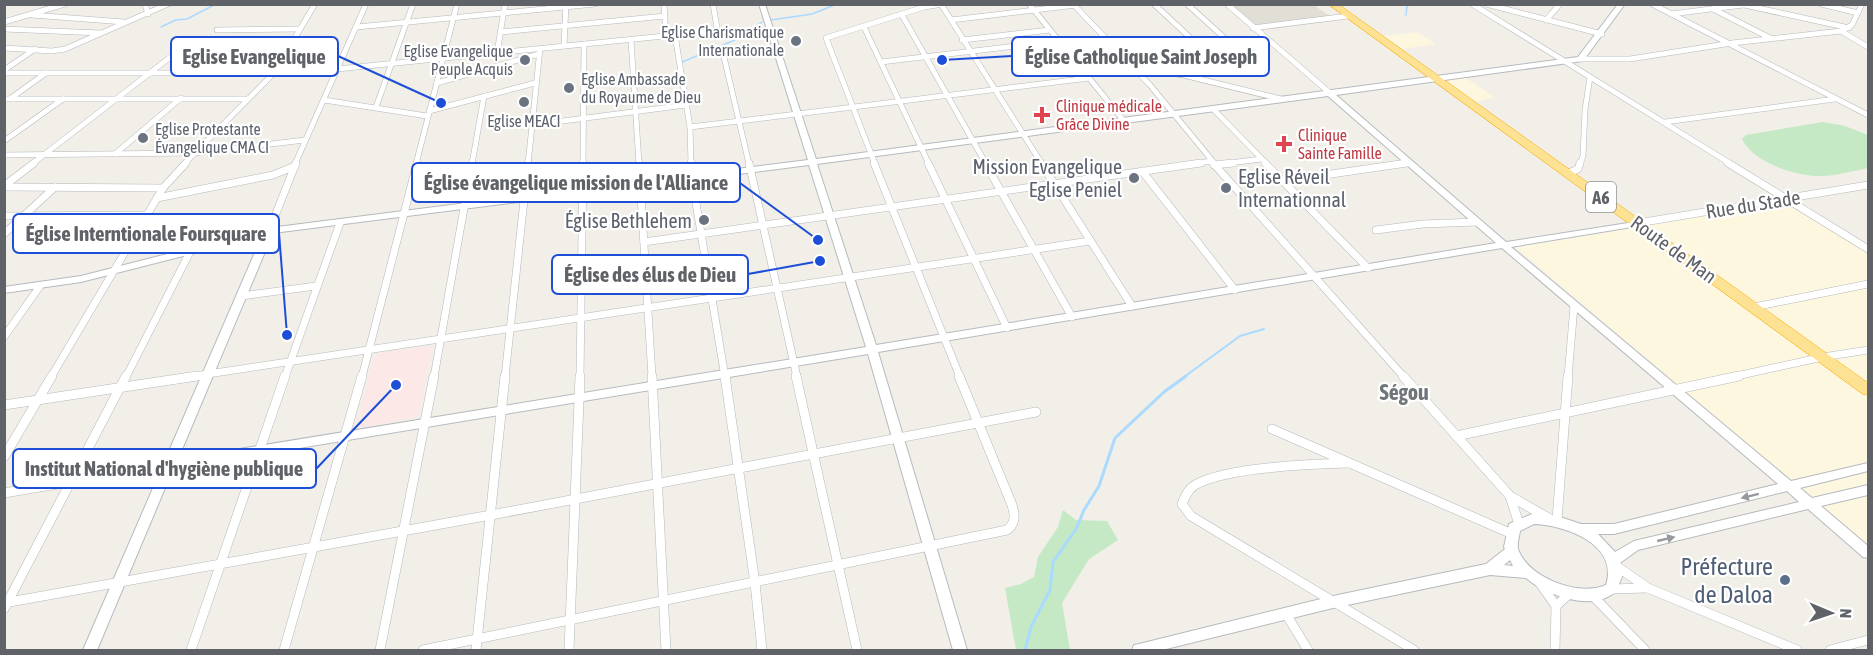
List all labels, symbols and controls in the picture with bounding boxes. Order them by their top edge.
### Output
place label: Eglise Charismatique Internationale [661,23,784,59]
marker: Eglise Charismatique Internationale [789,34,803,48]
callout: Eglise Evangelique [171,37,338,76]
callout: Église Catholique Saint Joseph [1012,37,1269,76]
place label: Eglise Evangelique Peuple Acquis [404,42,513,79]
text: Eglise Evangelique [182,44,326,68]
text: Église Catholique Saint Joseph [1025,44,1257,68]
marker: Eglise Evangelique Peuple Acquis [518,53,532,67]
place label: Eglise Ambassade du Royaume de Dieu [581,70,701,107]
marker: Eglise Ambassade du Royaume de Dieu [562,81,576,95]
marker: Eglise MEACI [517,95,531,109]
place label: Clinique médicale Grâce Divine [1056,97,1162,133]
marker: Clinique médicale Grâce Divine [1033,106,1051,124]
place label: Eglise MEACI [487,112,561,131]
place label: Eglise Protestante Évangelique CMA CI [155,120,269,157]
place label: Clinique Sainte Famille [1298,126,1382,162]
marker: Eglise Protestante Évangelique CMA CI [136,131,150,145]
marker: Clinique Sainte Famille [1275,135,1293,153]
place label: Mission Evangelique Eglise Peniel [972,155,1123,201]
callout: Église évangelique mission de l'Alliance [412,163,740,202]
place label: Eglise Réveil Internationnal [1238,165,1347,211]
text: Église évangelique mission de l'Alliance [424,170,728,194]
marker: Mission Evangelique Eglise Peniel [1127,171,1141,185]
marker: Eglise Réveil Internationnal [1219,181,1233,195]
road number: A6 [1586,182,1616,212]
street label: Rue du Stade [1704,185,1802,223]
place label: Église Bethlehem [565,209,692,232]
street label: Route de Man [1627,210,1721,288]
marker: Église Bethlehem [697,213,711,227]
callout: Église Interntionale Foursquare [13,214,279,253]
text: Église Interntionale Foursquare [25,221,267,245]
callout: Église des élus de Dieu [552,255,748,294]
text: Église des élus de Dieu [564,262,736,286]
district label: Ségou [1379,379,1429,405]
callout: Institut National d'hygiène publique [13,449,316,488]
text: Institut National d'hygiène publique [25,456,303,480]
one-way arrow [1741,491,1760,501]
one-way arrow [1657,533,1675,543]
place label: Préfecture de Daloa [1681,553,1773,608]
marker: Préfecture de Daloa [1778,573,1792,587]
north arrow [1801,583,1861,643]
text: N [1837,608,1855,619]

